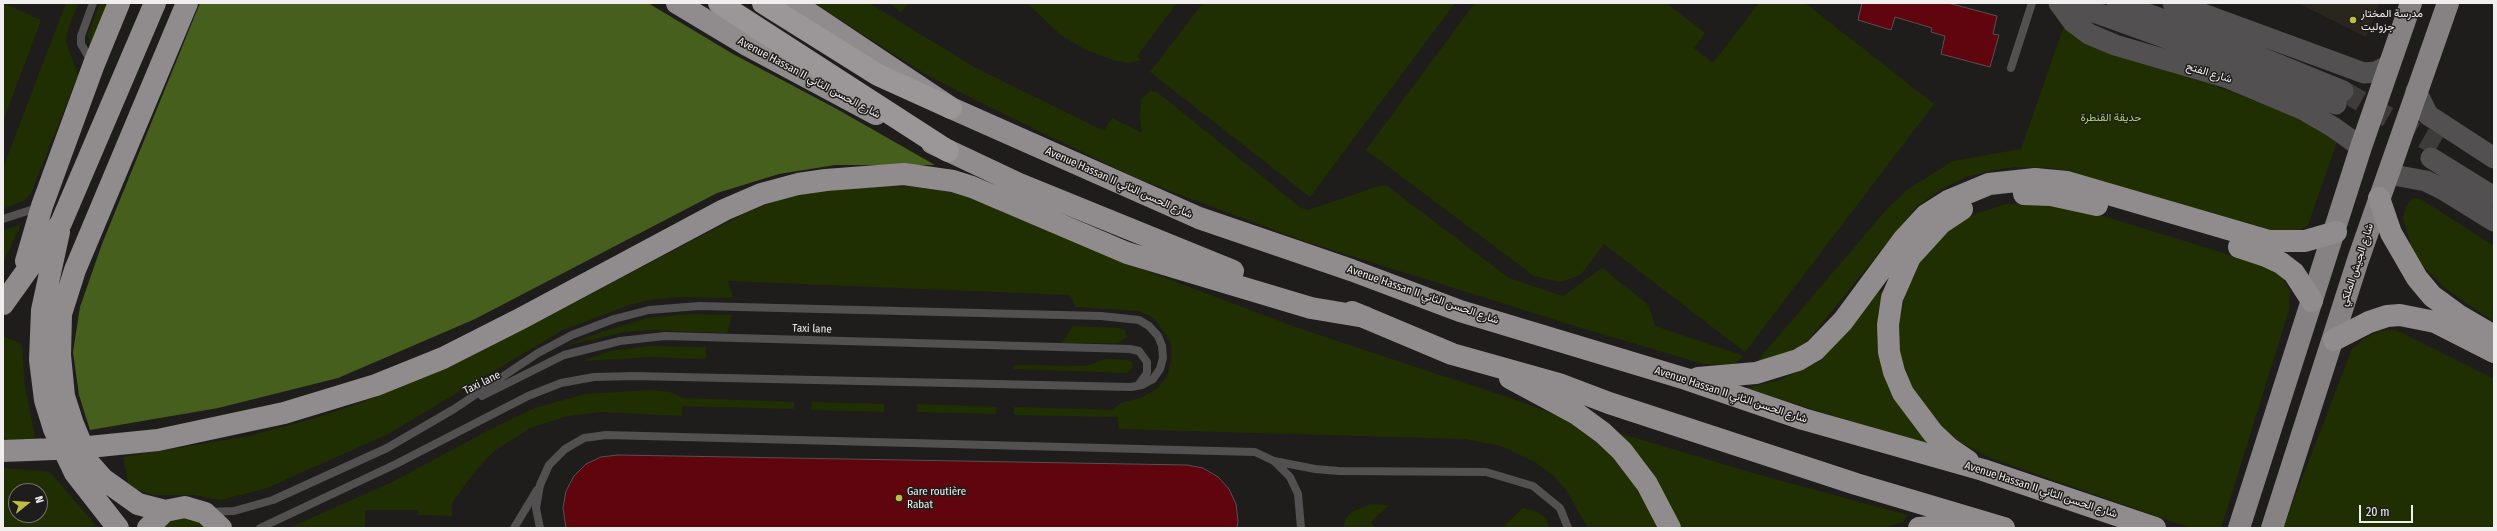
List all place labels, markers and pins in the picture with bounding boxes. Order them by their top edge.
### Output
place label: مدرسة المختار جزوليت [2361,7,2423,33]
marker: مدرسة المختار جزوليت [2348,15,2358,25]
place label: Gare routière Rabat [907,485,966,511]
marker: Gare routière Rabat [894,493,904,503]

